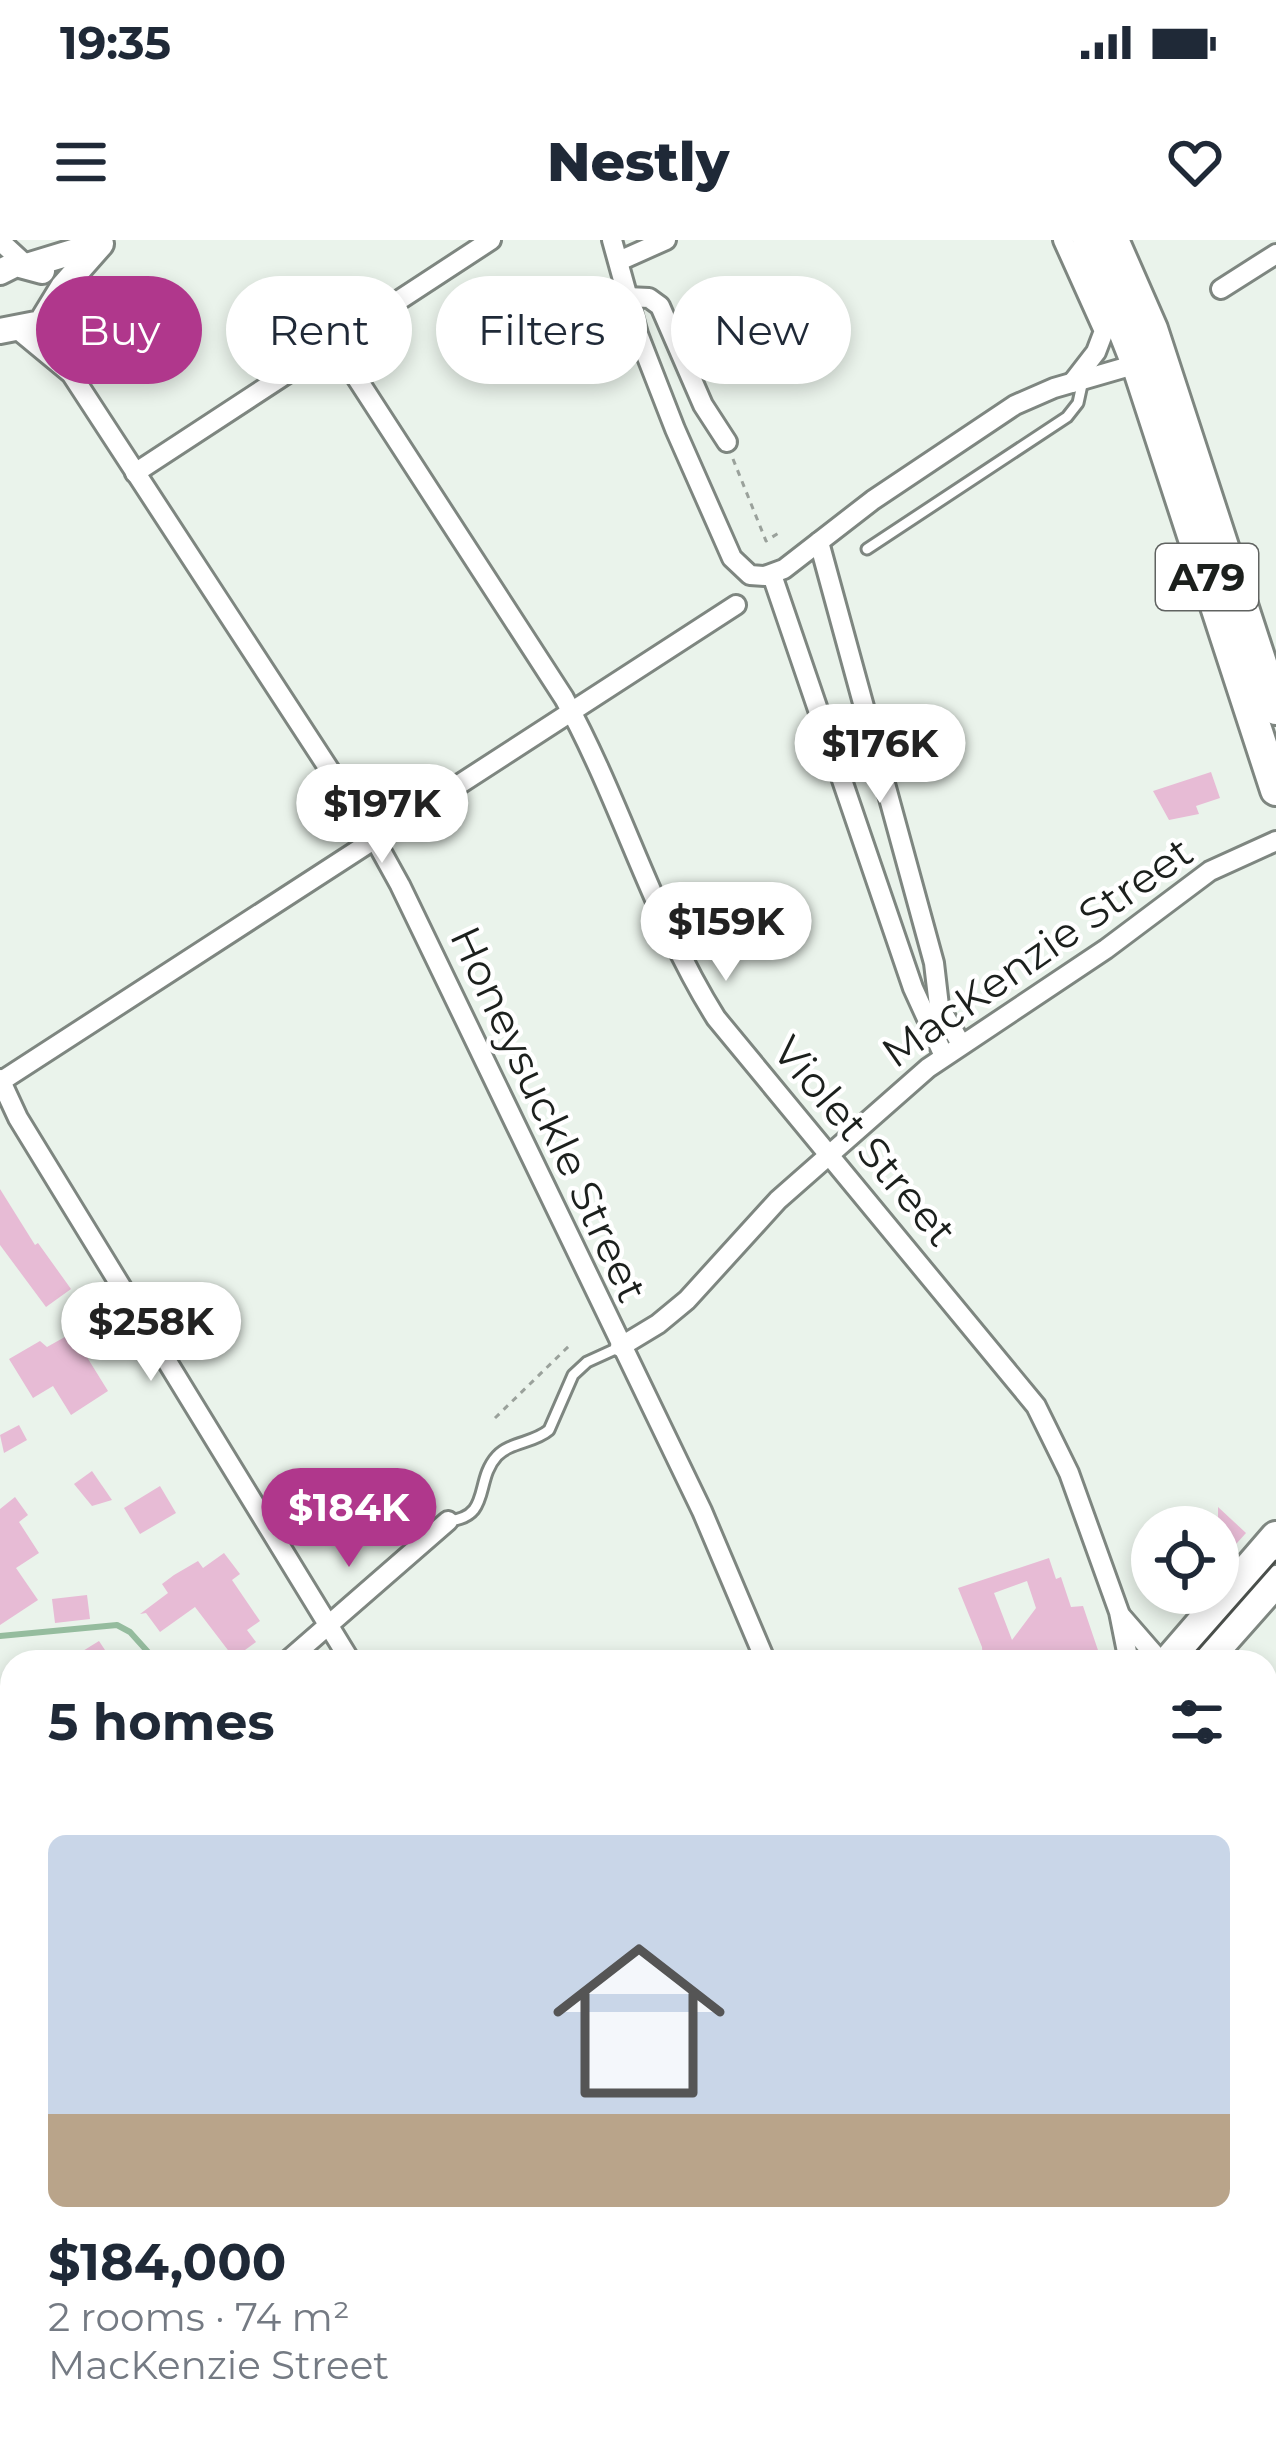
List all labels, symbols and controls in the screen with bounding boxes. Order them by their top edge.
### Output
text: 19:35 [60,15,171,70]
icon: menu [48,129,114,195]
text: Nestly [547,129,729,195]
icon: heart [1162,129,1228,195]
chip: Buy [36,276,202,384]
chip: Rent [226,276,412,384]
chip: Filters [436,276,647,384]
chip: New [671,276,851,384]
road number: A79 [1156,544,1258,610]
pin: $176K [796,704,964,806]
text: $176K [822,719,938,767]
pin: $197K [298,764,466,866]
text: $197K [323,779,441,827]
street label: MacKenzie Street [872,825,1202,1079]
pin: $159K [642,882,810,984]
text: $159K [668,897,784,945]
street label: Honeysuckle Street [439,918,659,1310]
street label: Violet Street [762,1025,968,1257]
pin: $258K [67,1282,235,1384]
text: $258K [88,1297,214,1345]
pin: $184K [265,1468,433,1570]
text: $184K [288,1483,410,1531]
map controls [1131,1506,1239,1614]
button: locate [1131,1506,1239,1614]
icon: filters [1164,1689,1230,1755]
text: 5 homes [48,1691,275,1753]
icon: home [531,1913,747,2129]
text: $184,000 [48,2231,286,2293]
text: 2 rooms · 74 m² [48,2293,350,2341]
text: MacKenzie Street [48,2341,389,2389]

